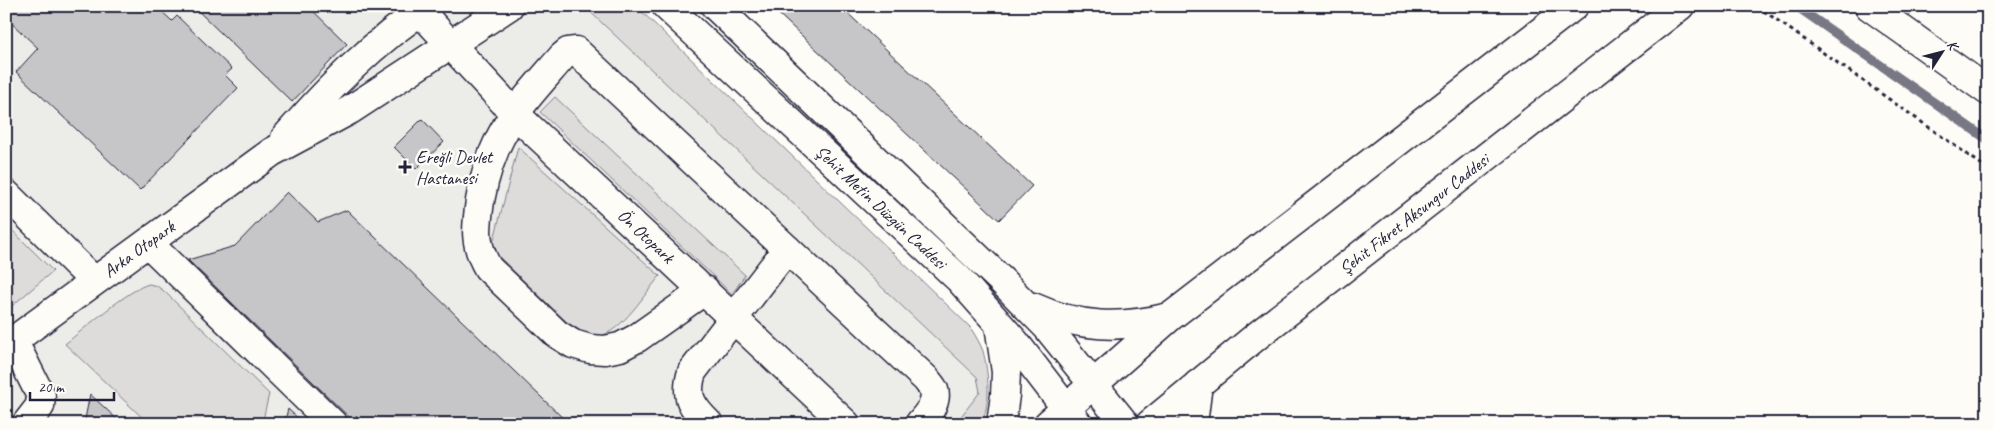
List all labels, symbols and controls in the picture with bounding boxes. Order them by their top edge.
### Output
north arrow [1916,28,1966,78]
text: K [1943,37,1963,55]
street label: Şehit Metin Düzgün Caddesi [811,141,953,275]
place label: Ereğli Devlet Hastanesi [416,146,494,189]
street label: Şehit Fikret Aksungur Caddesi [1335,147,1495,279]
marker: Ereğli Devlet Hastanesi [398,160,412,174]
street label: Ön Otopark [613,204,680,269]
street label: Arka Otopark [99,215,180,282]
scale bar [30,370,114,402]
text: 20 m [38,378,65,397]

